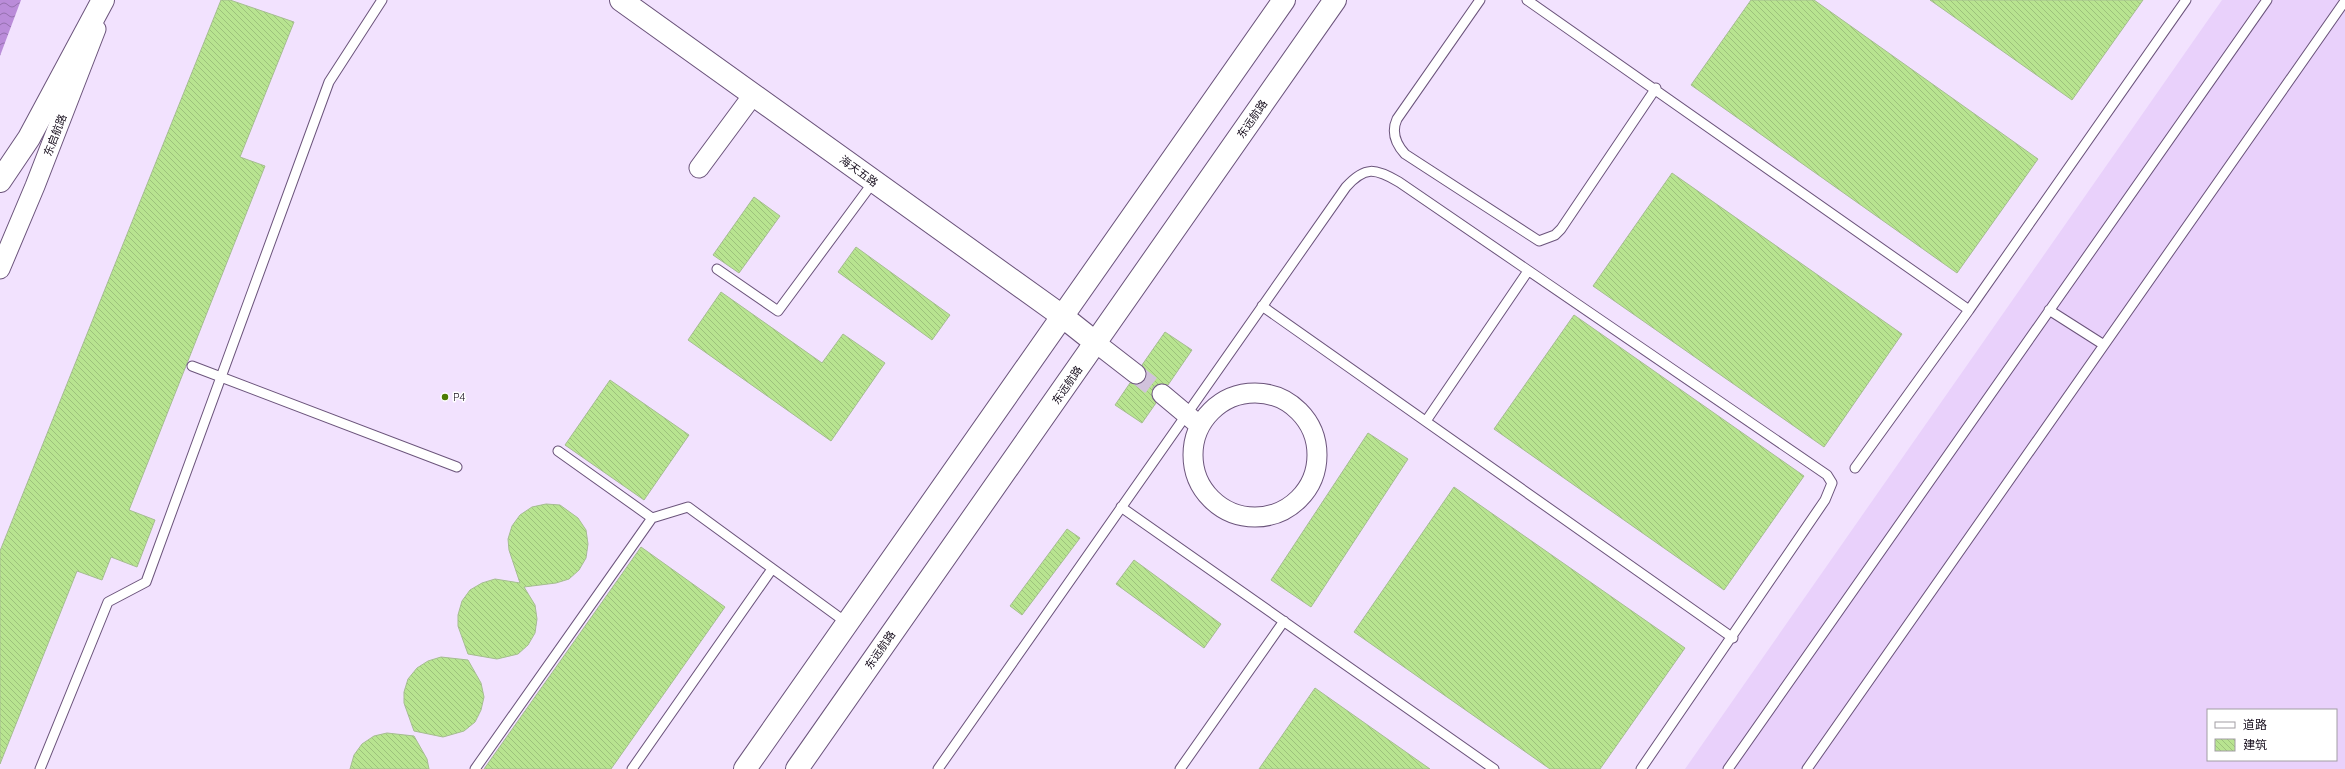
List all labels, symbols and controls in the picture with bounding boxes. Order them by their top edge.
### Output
street label: 东远航路 [1234,97,1270,141]
street label: 东启航路 [41,112,69,158]
street label: 海天五路 [837,152,881,190]
street label: 东远航路 [1049,363,1085,407]
place label: P4 [453,390,466,404]
marker: P4 [440,392,450,402]
street label: 东远航路 [862,628,898,672]
legend [2207,709,2337,761]
text: 道路 [2243,717,2267,732]
text: 建筑 [2243,737,2267,752]

